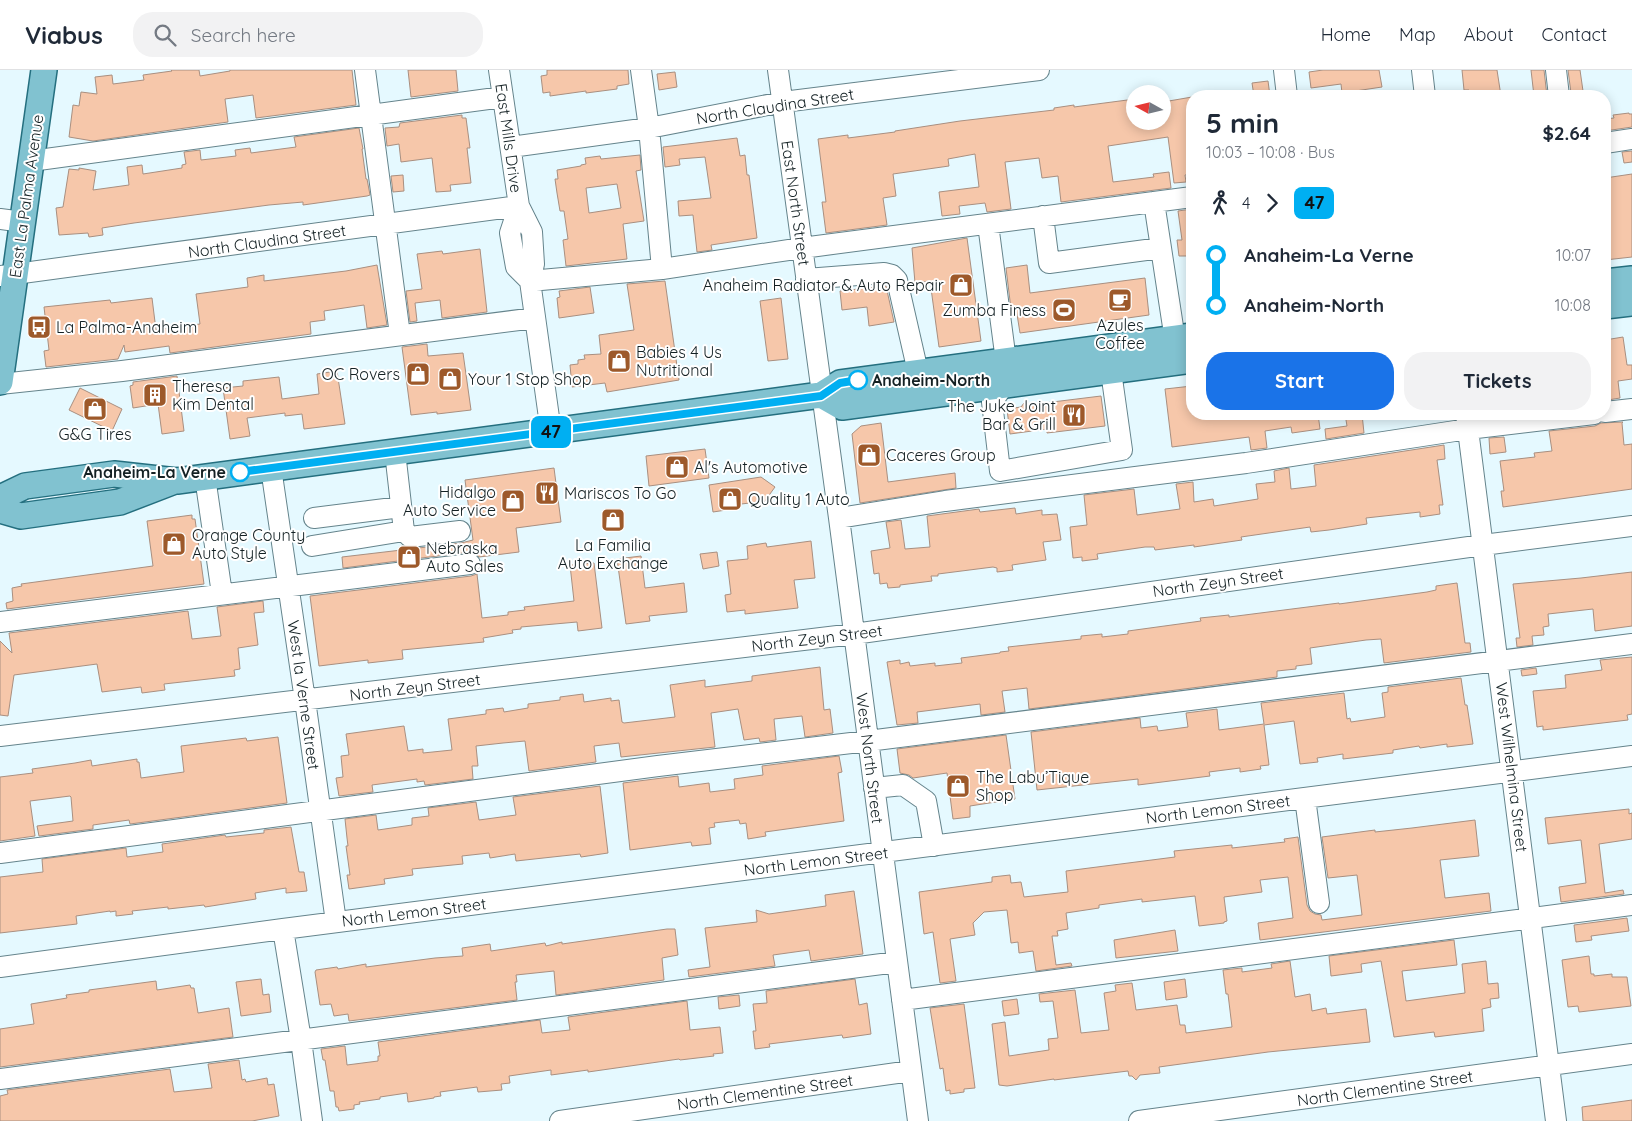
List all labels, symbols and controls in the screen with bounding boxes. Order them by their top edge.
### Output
search box [133,12,483,57]
text: Viabus [25,20,103,50]
icon: search [151,21,179,49]
text: Search here [191,23,296,47]
text: Home [1321,23,1371,46]
text: Map [1399,23,1436,46]
text: About [1464,23,1514,46]
text: Contact [1542,23,1607,46]
street label: East Mills Drive [491,82,527,194]
street label: North Claudina Street [695,84,855,128]
north arrow [1126,85,1171,130]
map controls [1126,85,1171,130]
text: 5 min [1206,105,1279,140]
street label: East La Palma Avenue [5,113,47,279]
text: $2.64 [1542,121,1591,145]
street label: East North Street [777,139,815,267]
text: 10:03 – 10:08 · Bus [1206,142,1335,162]
icon: walk [1206,189,1234,217]
icon: forward [1258,189,1286,217]
text: 47 [1304,191,1324,214]
text: 4 [1242,193,1250,213]
street label: North Claudina Street [187,220,347,262]
text: Anaheim-La Verne [1244,243,1414,267]
text: 10:07 [1556,245,1591,265]
shop icon: Anaheim Radiator & Auto Repair [948,272,974,298]
place label: Anaheim Radiator & Auto Repair [703,275,944,295]
cafe icon: Azules Coffee [1107,287,1133,313]
text: Anaheim-North [1244,293,1384,317]
text: 10:08 [1554,295,1591,315]
sports icon: Zumba Finess [1051,297,1077,323]
place label: Zumba Finess [943,300,1046,320]
bus stop icon: La Palma-Anaheim [26,314,52,340]
place label: Azules Coffee [1095,315,1145,353]
place label: La Palma-Anaheim [56,317,197,337]
place label: Babies 4 Us Nutritional [636,342,722,380]
shop icon: Babies 4 Us Nutritional [606,348,632,374]
button: Start [1206,352,1394,410]
button: Tickets [1404,352,1591,410]
shop icon: OC Rovers [405,361,431,387]
place label: OC Rovers [322,364,400,384]
shop icon: Your 1 Stop Shop [437,366,463,392]
place label: Your 1 Stop Shop [468,369,591,389]
marker: Anaheim-North [848,370,868,390]
place label: Anaheim-North [872,370,990,390]
place label: Theresa Kim Dental [172,376,254,414]
building icon: Theresa Kim Dental [142,382,168,408]
shop icon: G&G Tires [82,396,108,422]
place label: The Juke Joint Bar & Grill [947,396,1056,434]
restaurant icon: The Juke Joint Bar & Grill [1061,402,1087,428]
line badge: 47 [528,416,574,448]
text: 47 [541,420,561,443]
place label: G&G Tires [59,424,131,444]
shop icon: Caceres Group [856,442,882,468]
place label: Caceres Group [886,445,996,465]
shop icon: Al's Automotive [664,454,690,480]
place label: Al's Automotive [694,457,808,477]
place label: Anaheim-La Verne [83,462,226,482]
marker: Anaheim-La Verne [230,462,250,482]
restaurant icon: Mariscos To Go [534,480,560,506]
place label: Hidalgo Auto Service [403,482,496,520]
place label: Mariscos To Go [564,483,676,503]
shop icon: Quality 1 Auto [717,486,743,512]
shop icon: Hidalgo Auto Service [500,488,526,514]
place label: Quality 1 Auto [748,489,850,509]
shop icon: La Familia Auto Exchange [600,507,626,533]
place label: Orange County Auto Style [192,525,305,563]
shop icon: Orange County Auto Style [161,531,187,557]
place label: La Familia Auto Exchange [558,535,668,573]
place label: Nebraska Auto Sales [426,538,503,576]
shop icon: Nebraska Auto Sales [396,544,422,570]
street label: North Zeyn Street [1151,563,1285,601]
street label: West la Verne Street [284,619,324,771]
street label: North Zeyn Street [750,620,884,656]
street label: North Zeyn Street [348,669,482,705]
street label: West Wilhelmina Street [1492,681,1532,853]
street label: West North Street [852,691,888,825]
place label: The Labu’Tique Shop [976,767,1089,805]
shop icon: The Labu’Tique Shop [945,773,971,799]
street label: North Lemon Street [1145,790,1291,828]
street label: North Lemon Street [743,842,889,880]
street label: North Lemon Street [341,893,487,931]
street label: North Clementine Street [1296,1066,1474,1110]
street label: North Clementine Street [676,1070,854,1114]

